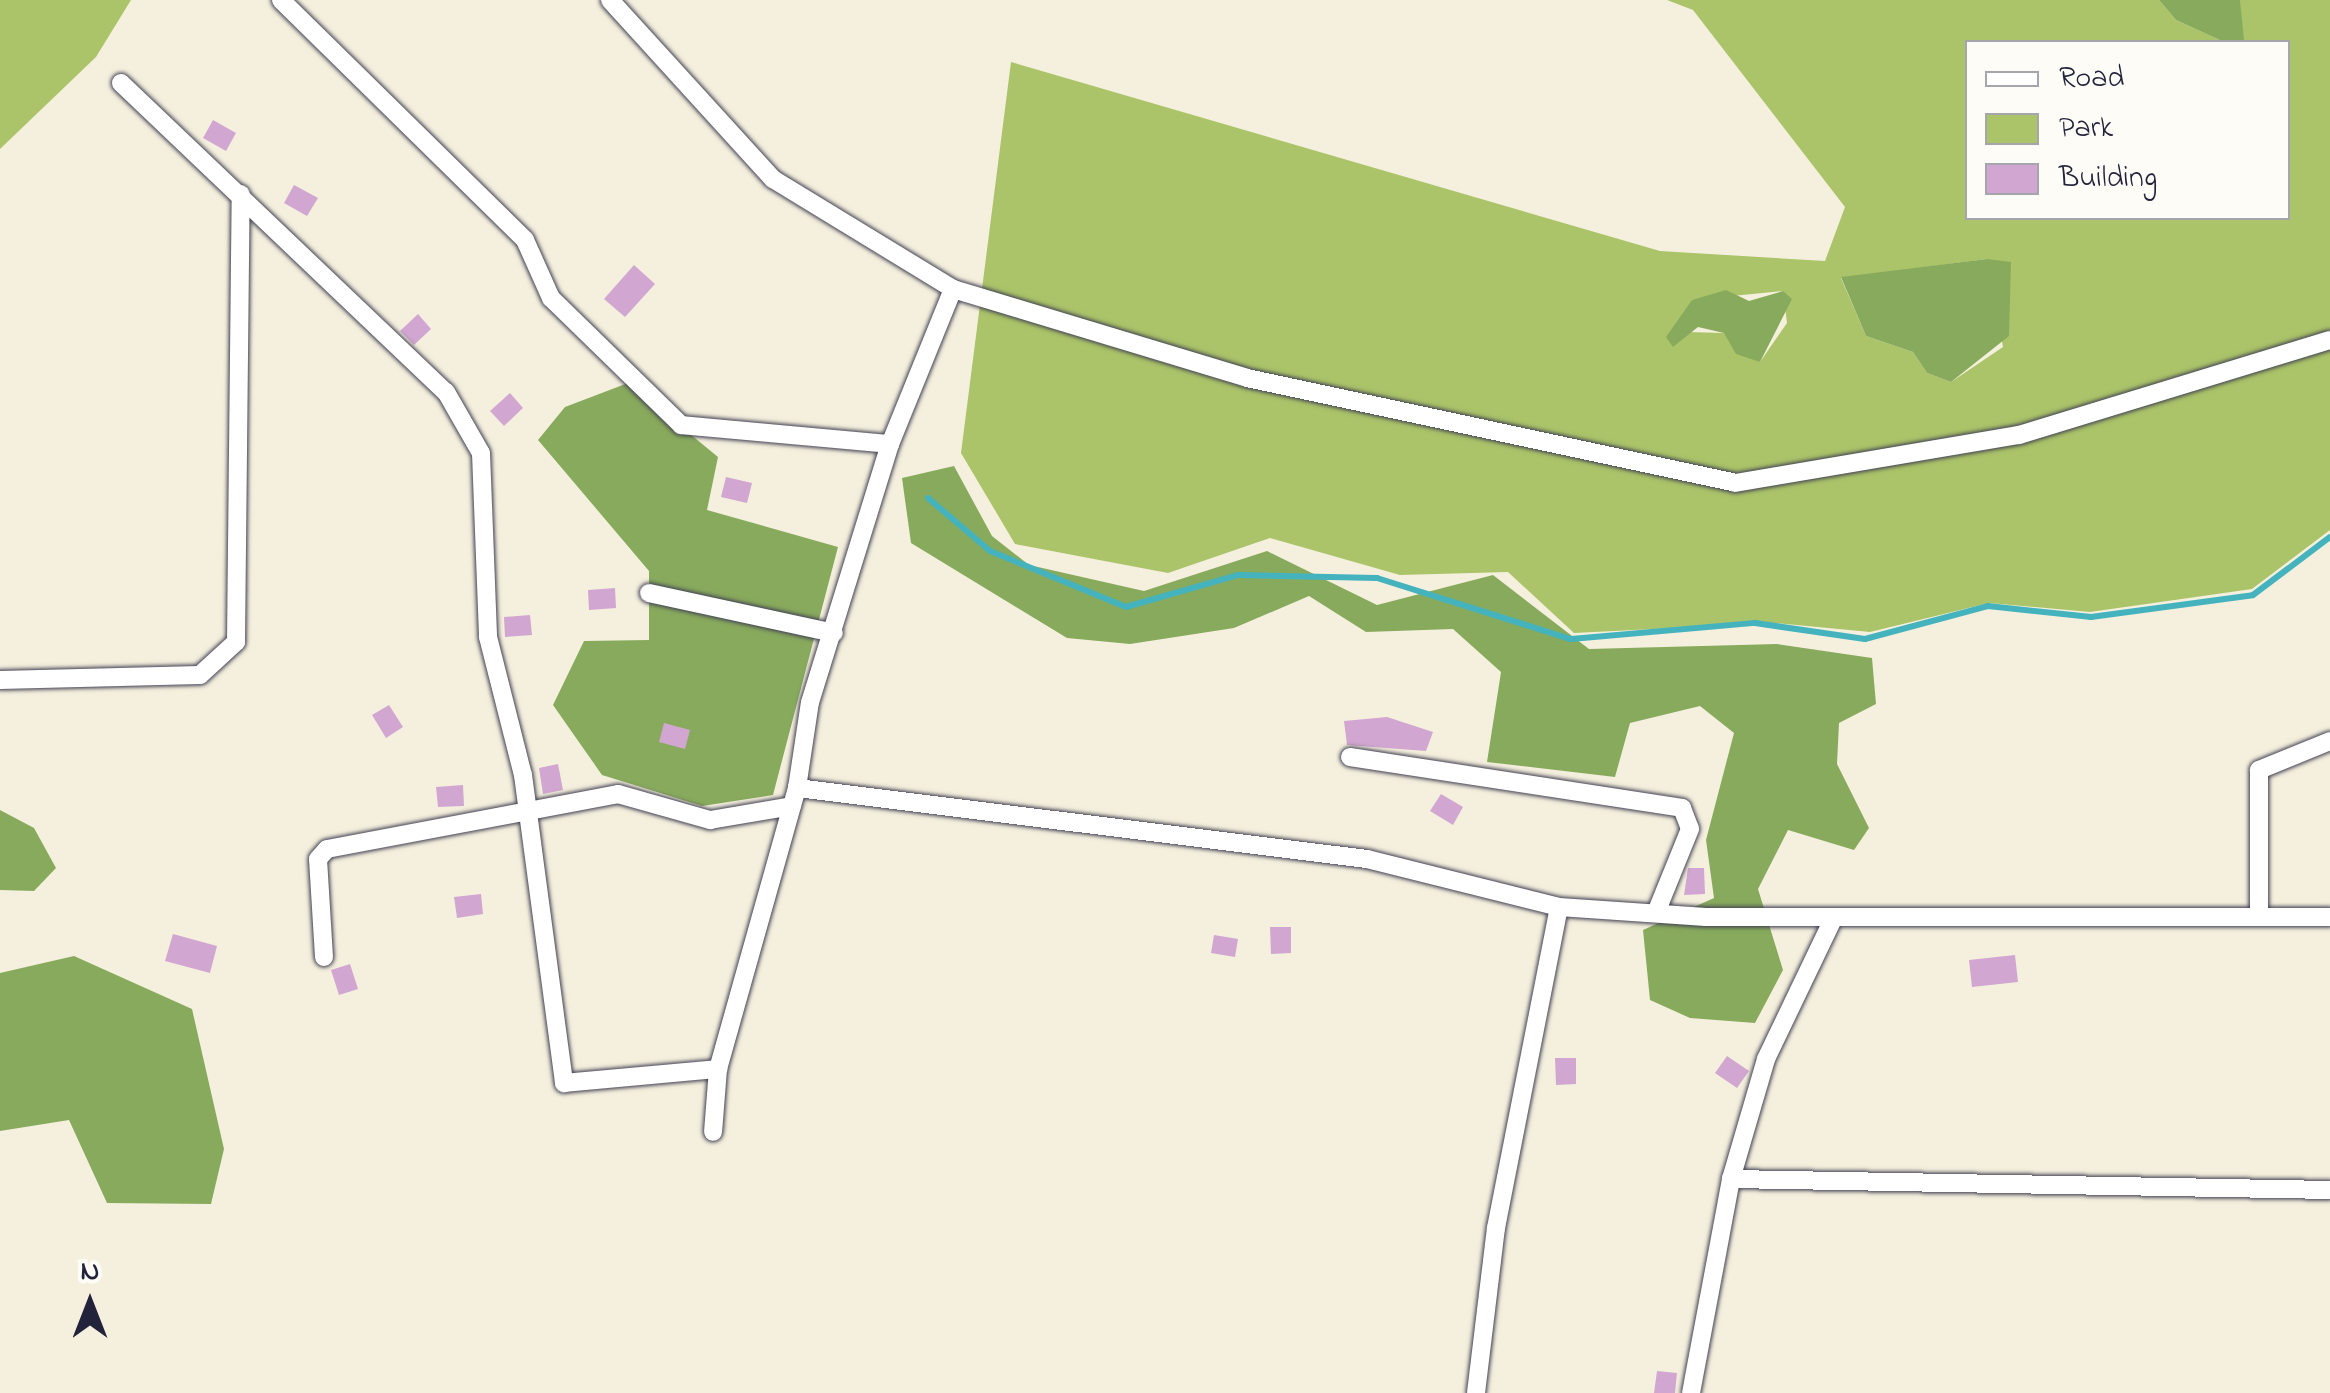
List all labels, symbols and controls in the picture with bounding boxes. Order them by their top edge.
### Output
legend [1965,40,2290,220]
text: Road [2059,57,2124,101]
text: Park [2059,107,2113,151]
text: Building [2059,157,2157,201]
text: N [81,1252,99,1293]
north arrow [40,1253,140,1353]

